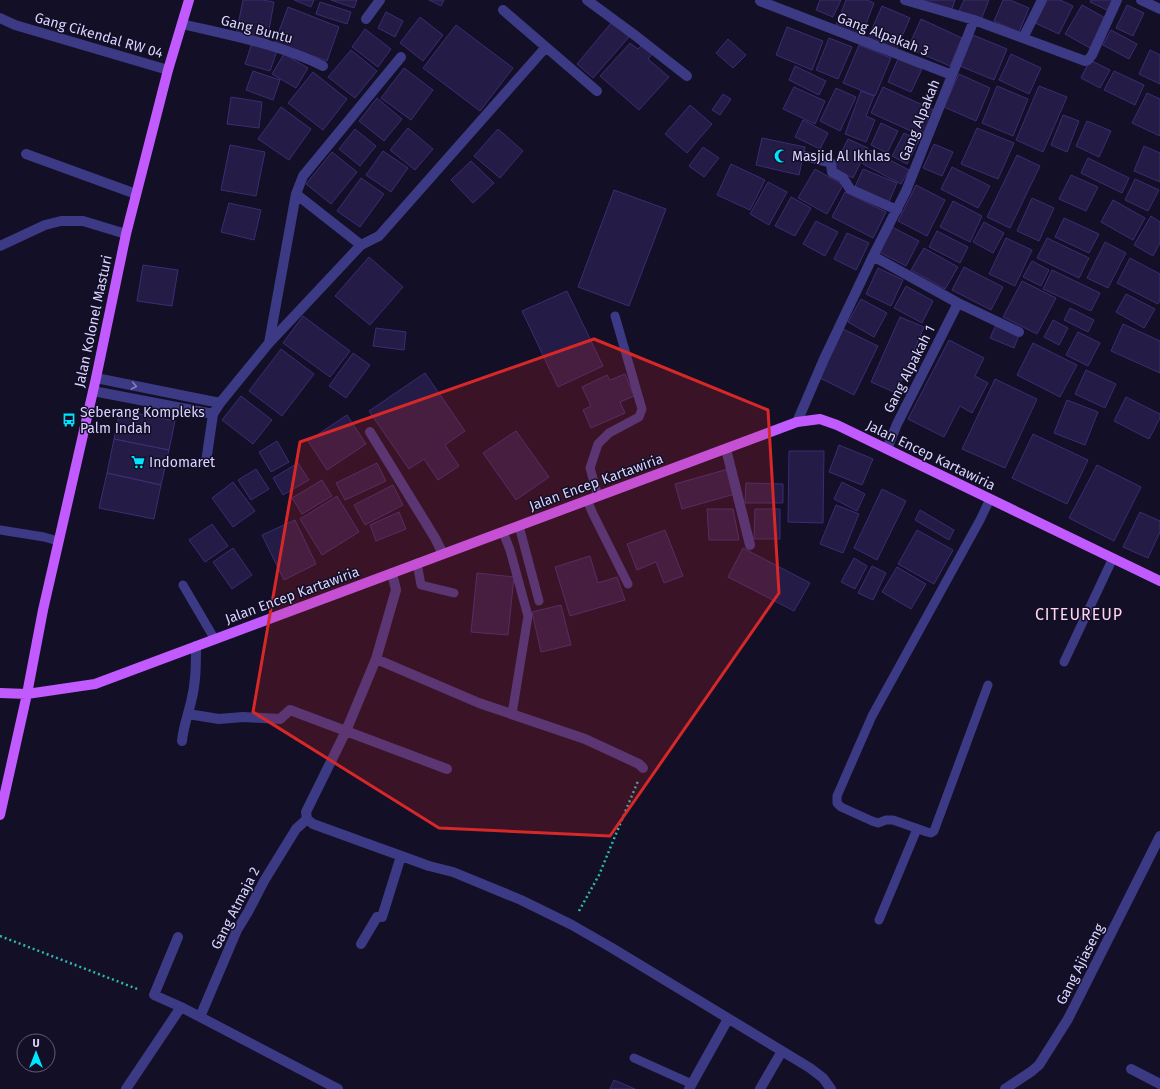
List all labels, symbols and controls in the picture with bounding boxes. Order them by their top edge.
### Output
street label: Gang Cikendal RW 04 [33,9,166,62]
street label: Gang Alpakah 3 [834,9,931,60]
street label: Gang Buntu [219,12,295,47]
street label: Gang Alpakah [895,77,944,163]
mosque icon: Masjid Al Ikhlas [773,148,789,164]
place label: Masjid Al Ikhlas [792,148,891,165]
street label: Jalan Kolonel Masturi [71,253,116,389]
street label: Gang Alpakah 1 [880,323,939,416]
one-way arrow [131,381,137,390]
place label: Seberang Kompleks Palm Indah [80,404,205,437]
bus stop icon: Seberang Kompleks Palm Indah [61,412,77,428]
street label: Jalan Encep Kartawiria [863,417,998,494]
street label: Jalan Encep Kartawiria [527,450,666,515]
supermarket icon: Indomaret [130,454,146,470]
place label: Indomaret [149,454,216,471]
street label: Jalan Encep Kartawiria [223,563,362,628]
district label: CITEUREUP [1035,605,1123,624]
street label: Gang Atmaja 2 [207,864,264,952]
street label: Gang Ajiaseng [1053,920,1108,1008]
north arrow [16,1033,56,1073]
text: U [32,1037,40,1050]

